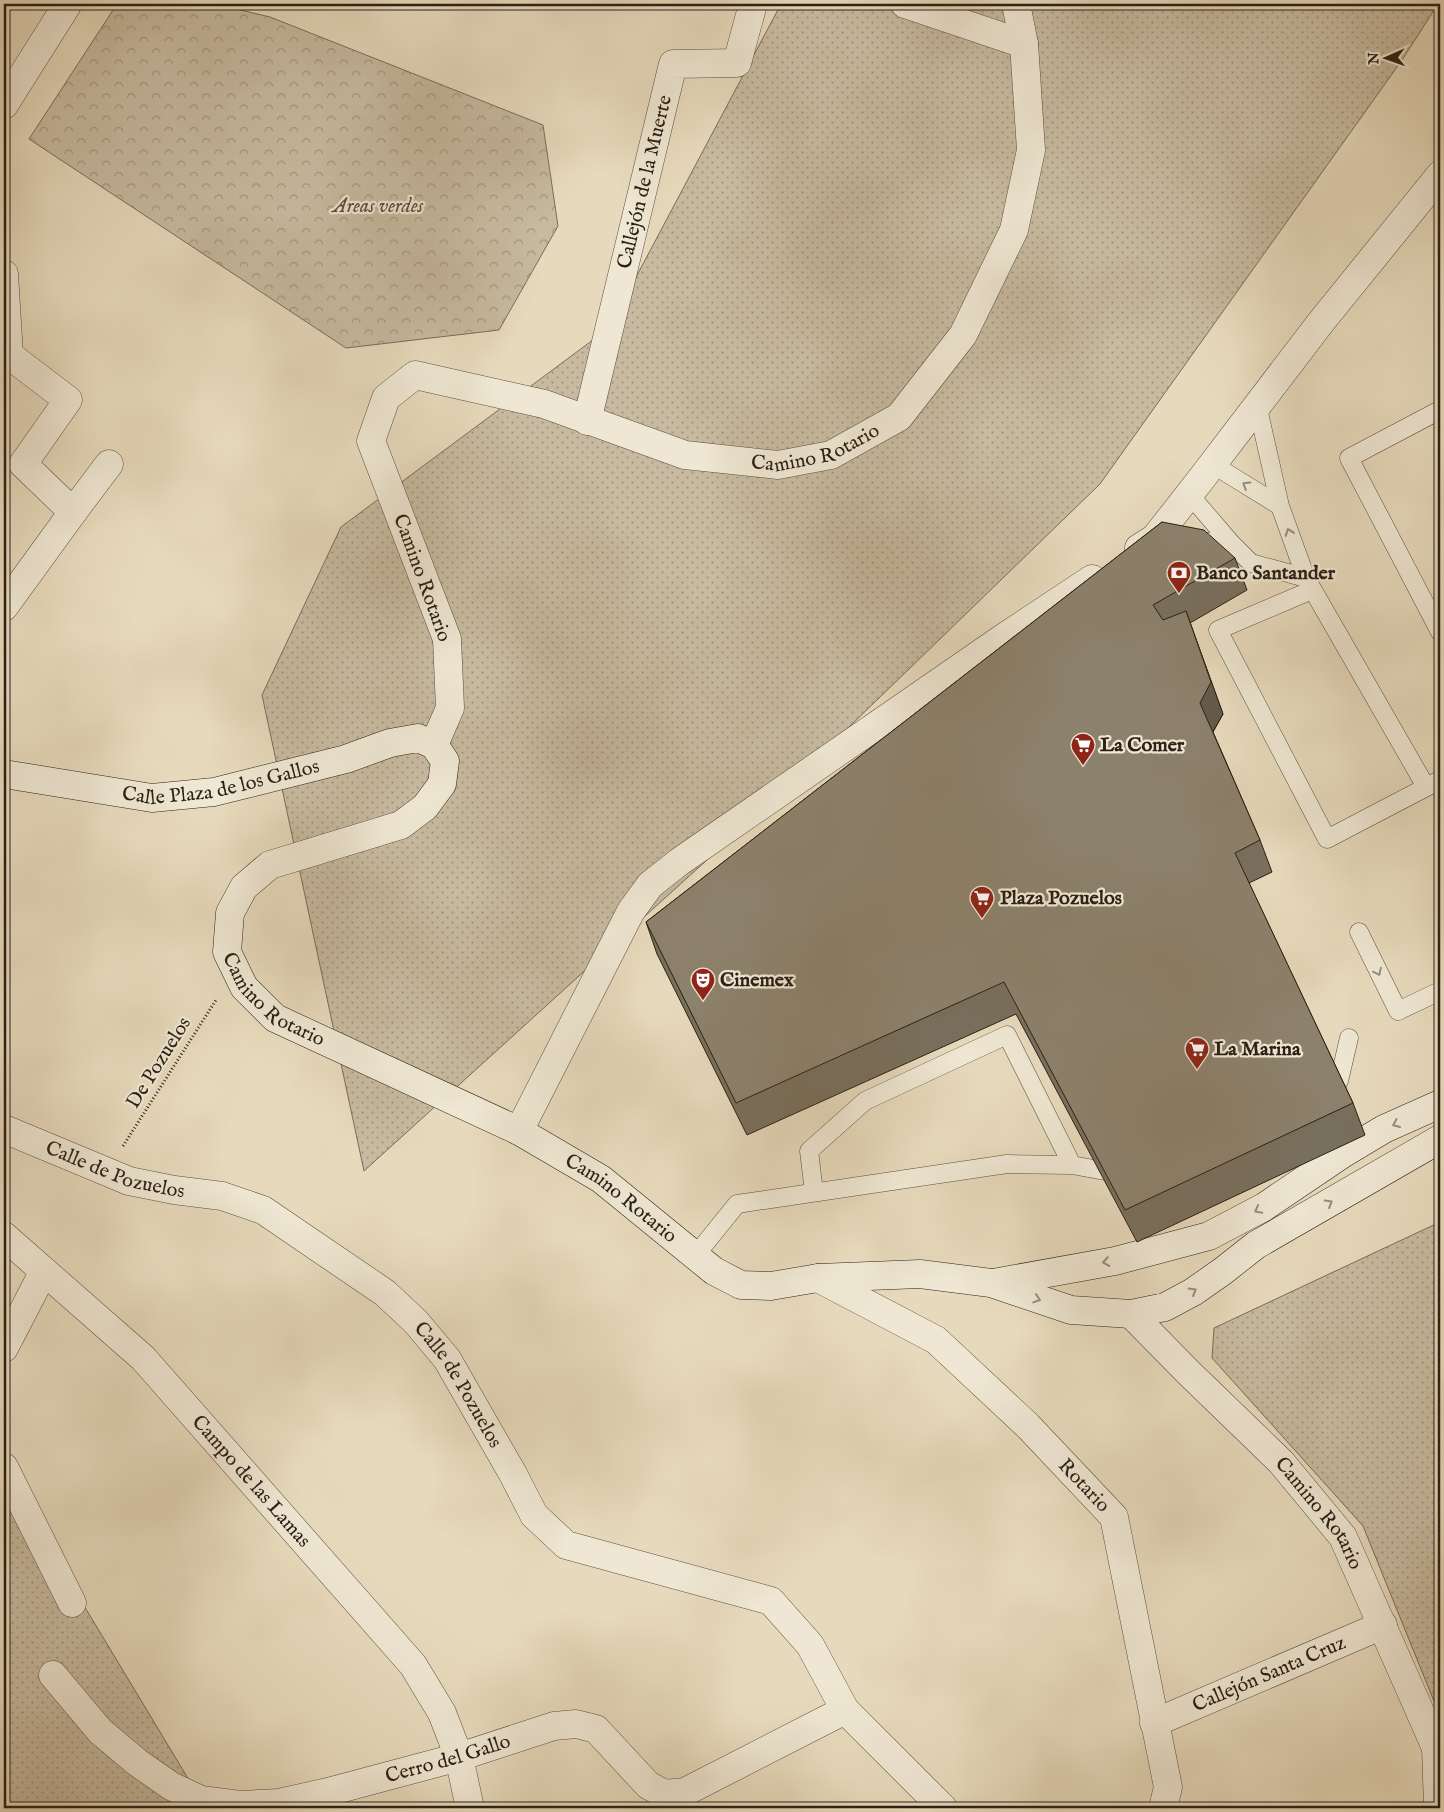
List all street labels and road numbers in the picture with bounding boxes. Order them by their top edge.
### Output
street label: Callejón de la Muerte [612,92,678,271]
street label: Camino Rotario [750,418,884,478]
street label: Camino Rotario [387,511,457,646]
street label: Calle Plaza de los Gallos [120,754,322,811]
street label: Camino Rotario [217,948,329,1052]
street label: De Pozuelos [121,1012,197,1114]
street label: Calle de Pozuelos [42,1135,186,1204]
street label: Camino Rotario [560,1148,682,1249]
street label: Calle de Pozuelos [408,1316,508,1452]
street label: Campo de las Lamas [186,1410,316,1553]
street label: Camino Rotario [1269,1452,1368,1573]
street label: Rotario [1053,1453,1116,1518]
street label: Callejón Santa Cruz [1189,1630,1349,1718]
street label: Cerro del Gallo [382,1729,514,1789]

